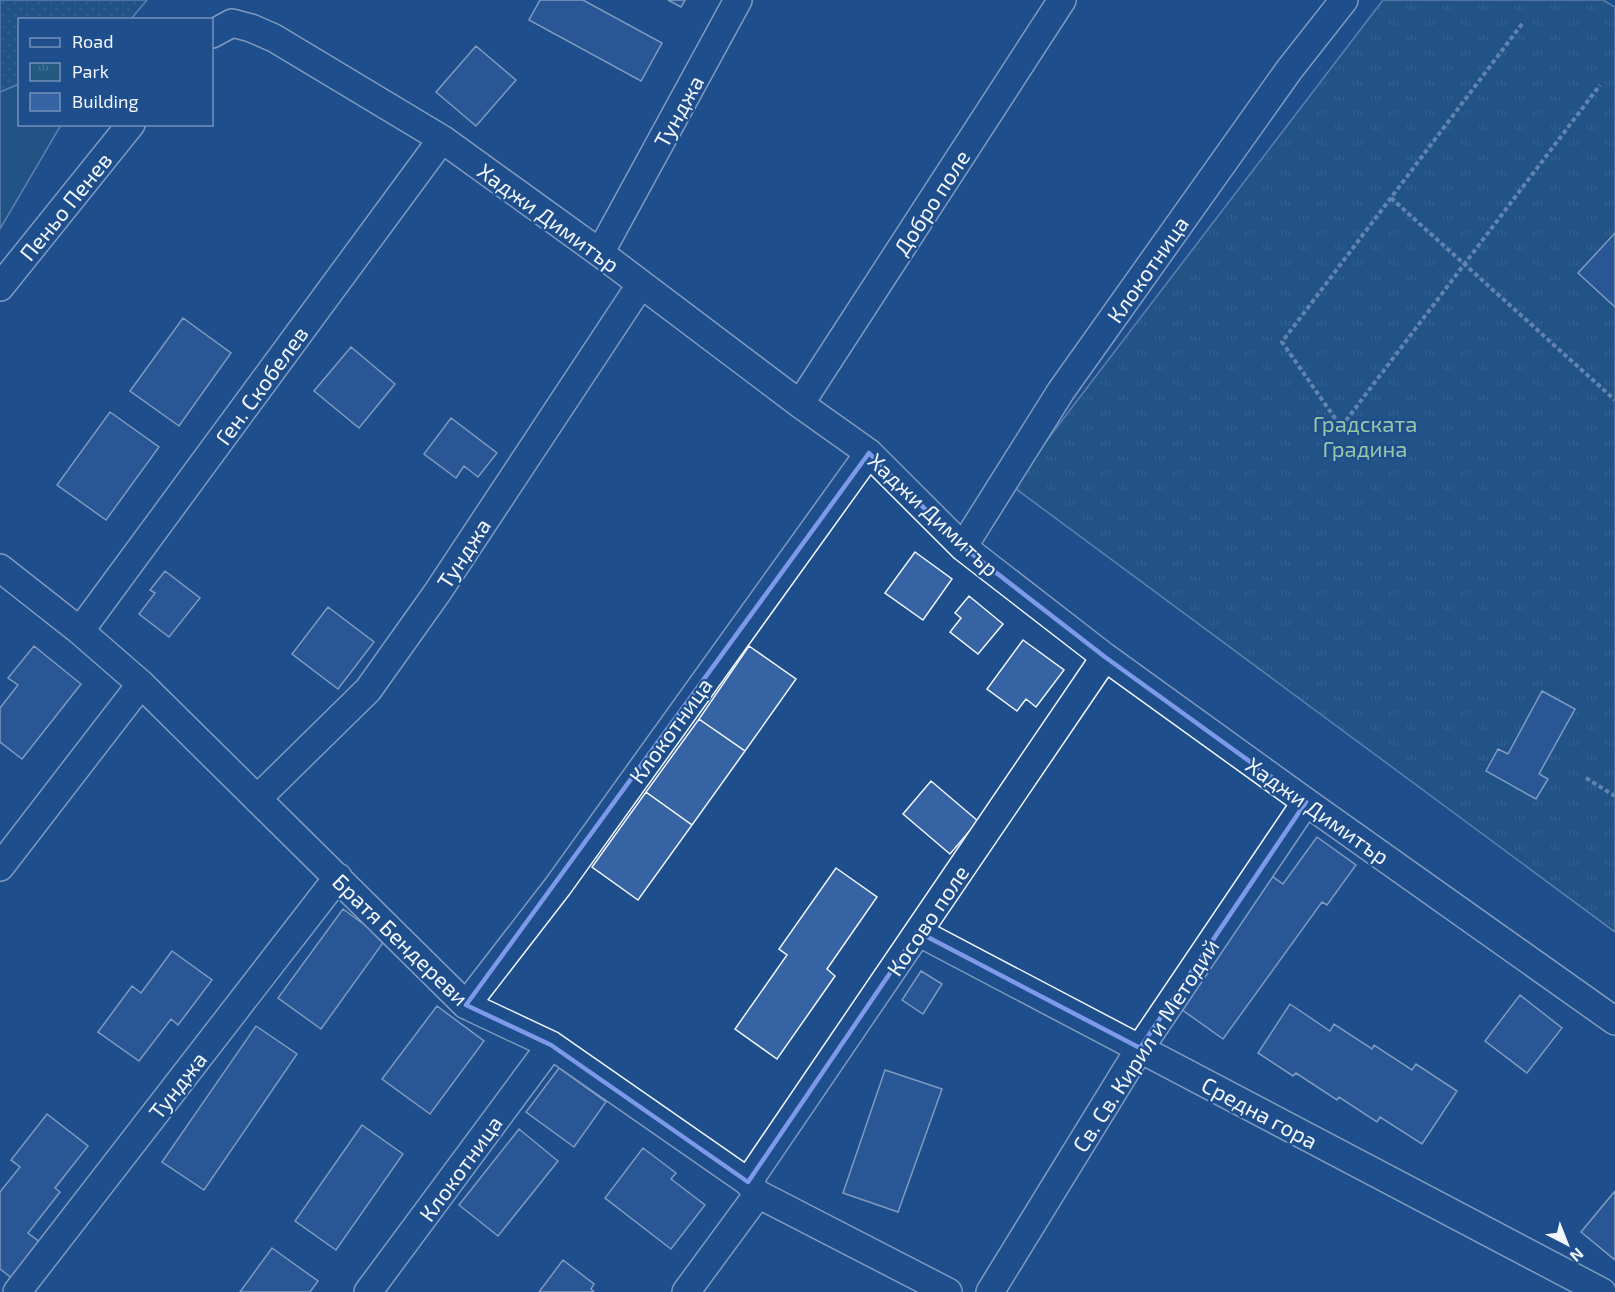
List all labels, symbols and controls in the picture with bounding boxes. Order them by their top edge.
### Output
legend [18,18,213,126]
text: Road [72,30,113,52]
text: Park [72,60,109,82]
street label: Тунджа [648,71,709,152]
text: Building [72,90,139,112]
street label: Добро поле [887,145,975,259]
street label: Пеньо Пенев [13,147,117,265]
street label: Хаджи Димитър [473,157,625,277]
street label: Клокотница [1101,211,1193,327]
street label: Ген. Скобелев [209,321,313,449]
park label: Градската Градина [1313,410,1417,461]
street label: Хаджи Димитър [863,447,1005,581]
street label: Тунджа [431,513,496,593]
street label: Клокотница [623,672,717,788]
street label: Хаджи Димитър [1241,751,1395,869]
street label: Косово поле [881,860,973,980]
street label: Братя Бендереви [328,868,474,1010]
street label: Св. Св. Кирил и Методий [1066,934,1224,1156]
street label: Тунджа [143,1046,212,1124]
street label: Средна гора [1198,1071,1322,1153]
street label: Клокотница [413,1110,507,1226]
north arrow [1537,1214,1597,1274]
text: N [1567,1245,1588,1266]

